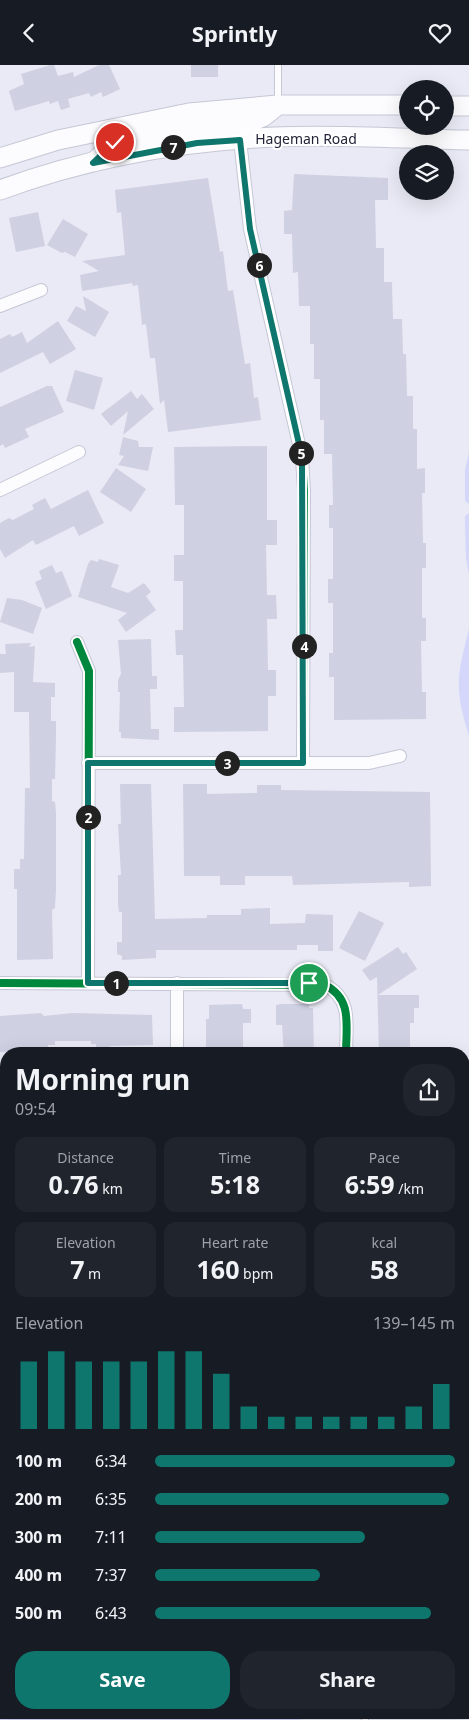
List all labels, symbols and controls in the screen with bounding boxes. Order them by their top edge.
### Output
text: Sprintly [192,18,277,48]
icon: back [15,19,43,47]
icon: heart [426,19,454,47]
map controls [399,80,454,200]
button: locate [399,80,454,135]
pin [94,121,136,163]
icon: check [101,128,129,156]
street label: Hageman Road [255,129,357,148]
pin: 7 [160,135,186,159]
text: 7 [169,138,178,157]
button: layers [399,145,454,200]
pin: 6 [246,253,272,277]
text: 6 [255,256,264,275]
pin: 5 [288,441,314,465]
text: 5 [297,444,306,463]
pin: 4 [292,633,316,659]
text: 4 [300,637,309,656]
pin: 3 [214,751,240,775]
text: 3 [223,754,232,773]
pin: 2 [76,805,100,829]
text: 2 [84,808,93,827]
pin [288,962,330,1004]
icon: arrive [295,969,323,997]
pin: 1 [104,971,128,995]
text: 1 [112,974,121,993]
text: Morning run [15,1060,190,1098]
button: share [403,1064,455,1116]
text: 09:54 [15,1098,56,1120]
text: Distance [57,1148,114,1167]
text: Time [219,1148,251,1167]
text: Pace [369,1148,400,1167]
text: 0.76 [49,1167,99,1201]
text: 5:18 [210,1167,260,1201]
text: 6:59 [345,1167,395,1201]
text: km [99,1179,123,1198]
text: /km [395,1179,424,1198]
text: Elevation [56,1233,116,1252]
text: Heart rate [202,1233,268,1252]
text: kcal [371,1233,397,1252]
text: 7 [70,1252,84,1286]
text: 160 [197,1252,239,1286]
text: 58 [370,1252,399,1286]
text: m [84,1264,101,1283]
text: bpm [239,1264,273,1283]
text: Elevation [15,1312,83,1334]
text: 139–145 m [373,1312,455,1334]
text: 100 m [15,1450,62,1472]
text: 6:34 [95,1450,127,1472]
text: 200 m [15,1488,62,1510]
text: 6:35 [95,1488,127,1510]
text: 300 m [15,1526,62,1548]
text: 7:11 [95,1526,127,1548]
text: 400 m [15,1564,62,1586]
text: 7:37 [95,1564,127,1586]
text: 500 m [15,1602,62,1624]
text: 6:43 [95,1602,127,1624]
button: Save [15,1651,230,1709]
button: Share [240,1651,455,1709]

